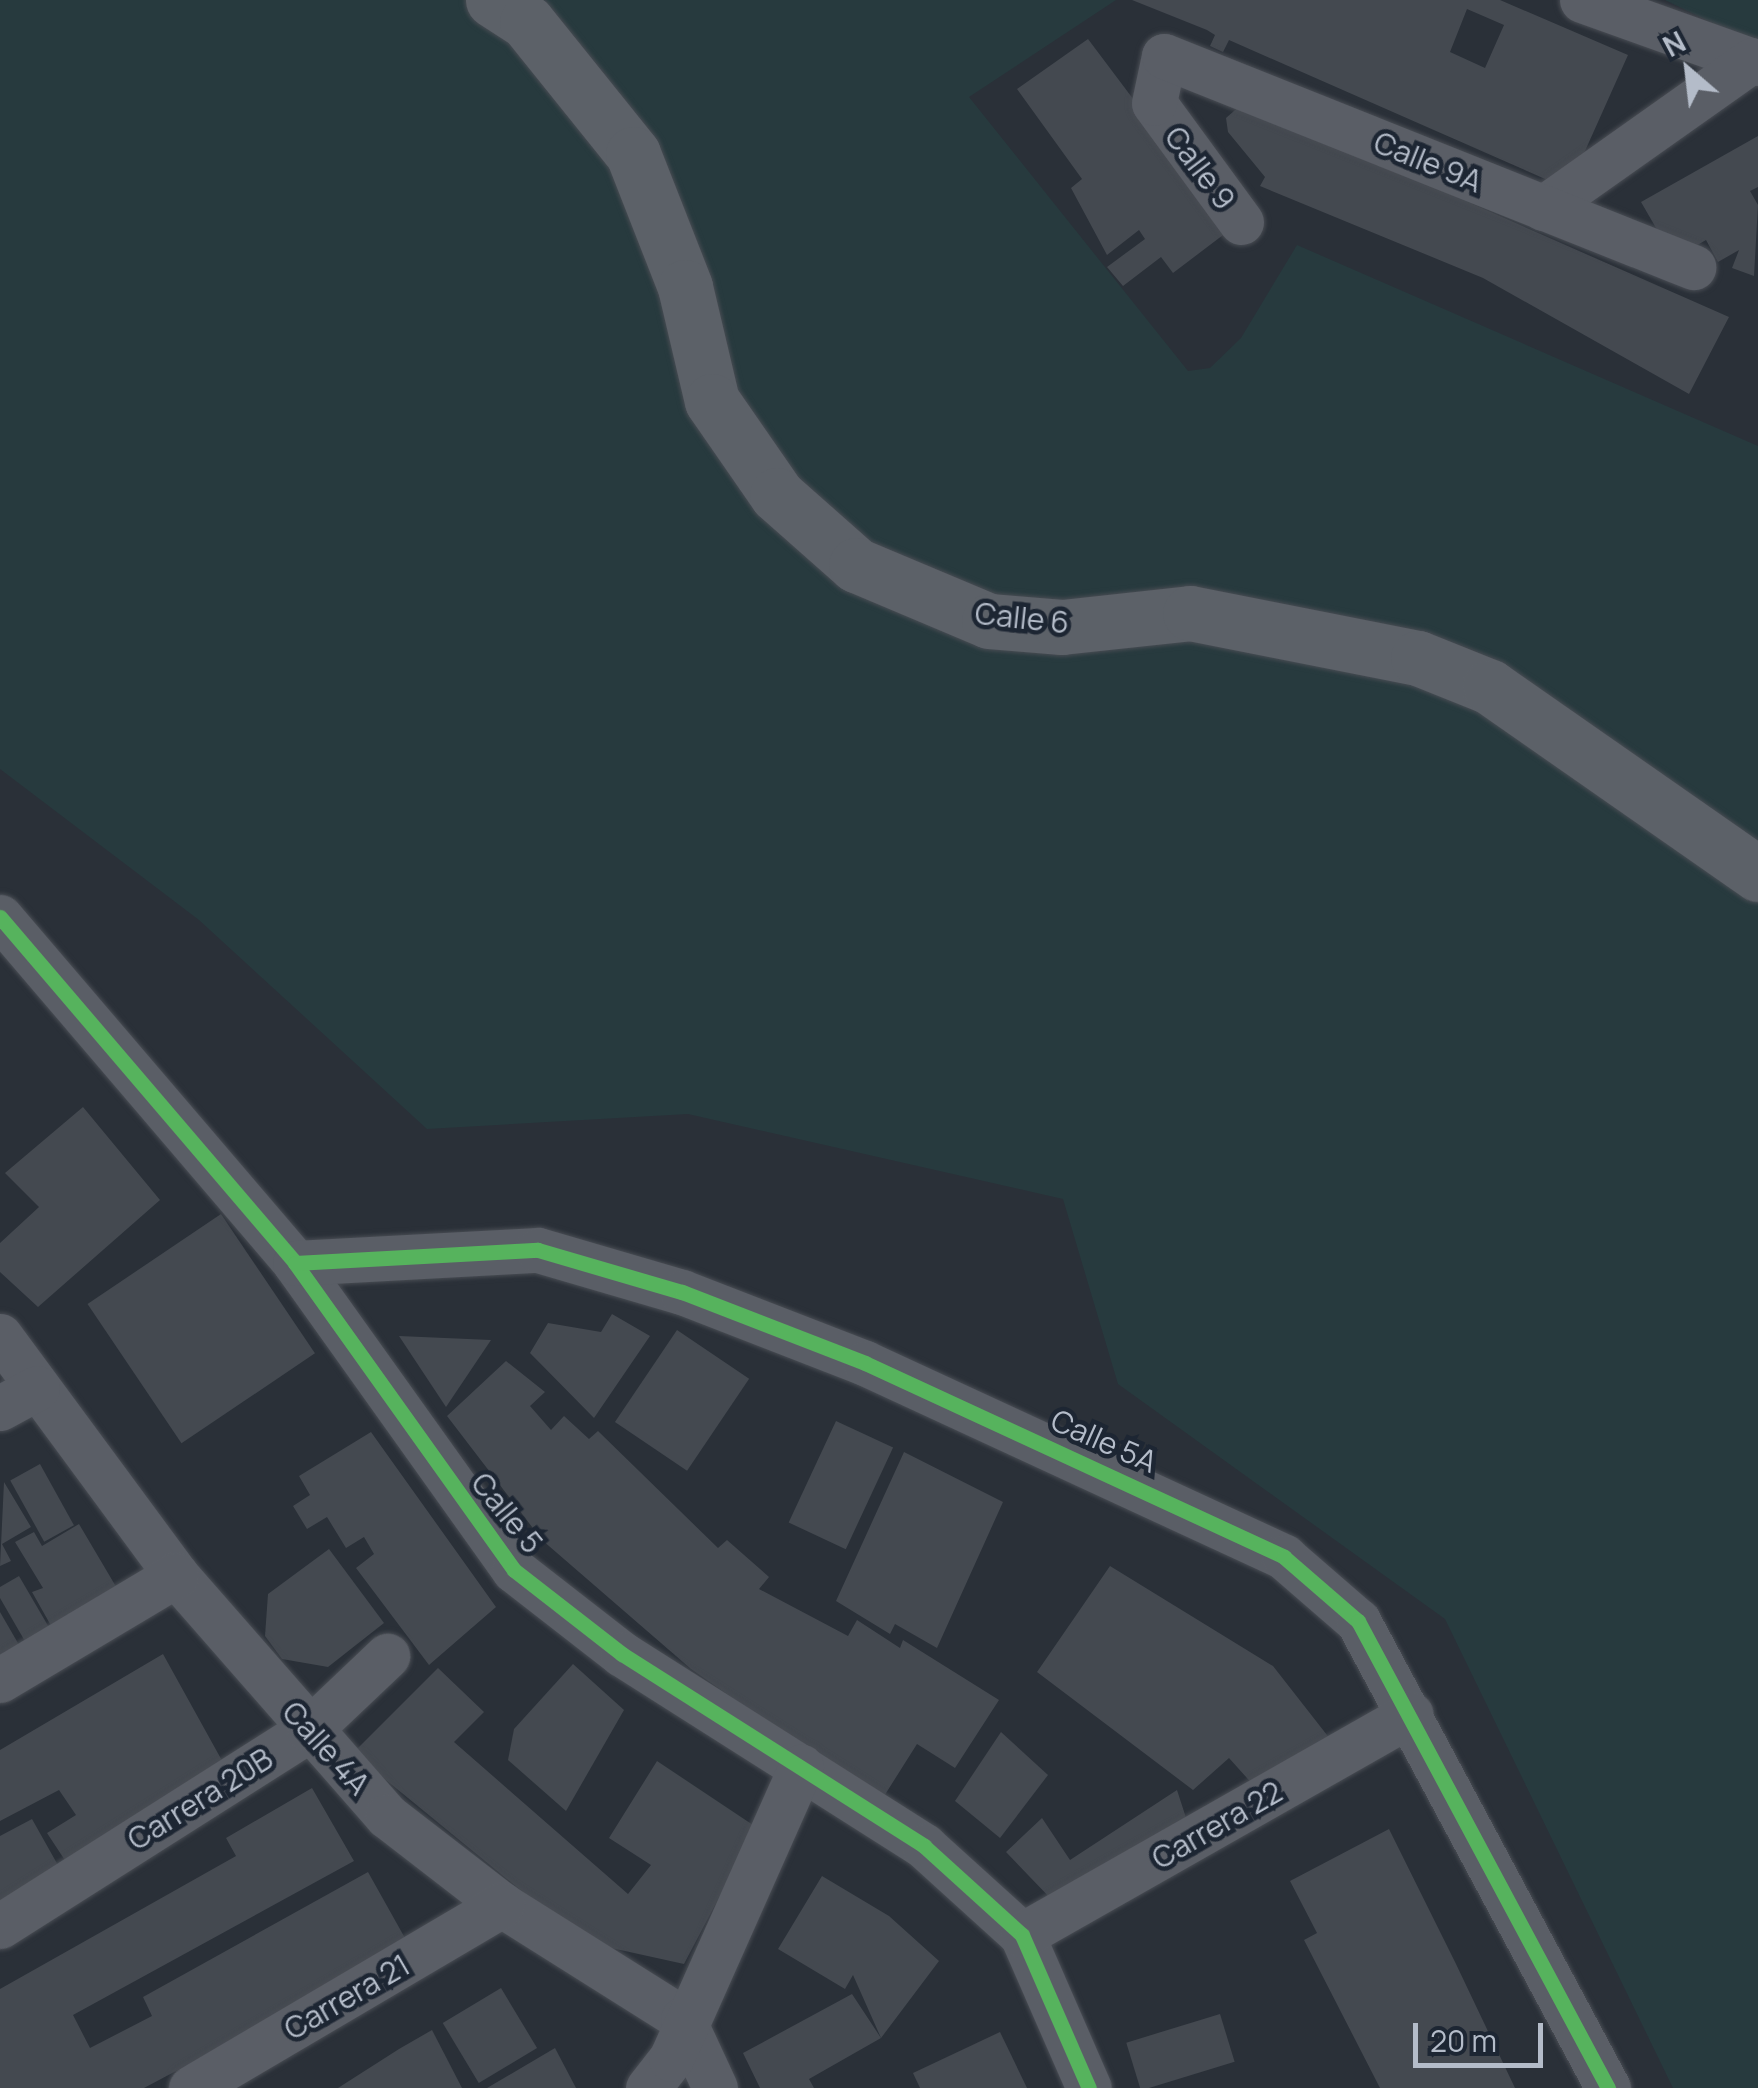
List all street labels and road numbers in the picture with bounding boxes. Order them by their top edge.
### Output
street label: Calle 9 [1157,120,1243,216]
street label: Calle 9A [1369,124,1487,200]
street label: Calle 6 [973,595,1071,641]
street label: Calle 5A [1046,1402,1162,1480]
street label: Calle 5 [464,1466,550,1560]
street label: Calle 4A [275,1694,377,1802]
street label: Carrera 20B [121,1740,279,1858]
street label: Carrera 22 [1146,1773,1288,1877]
street label: Carrera 21 [278,1947,416,2047]

